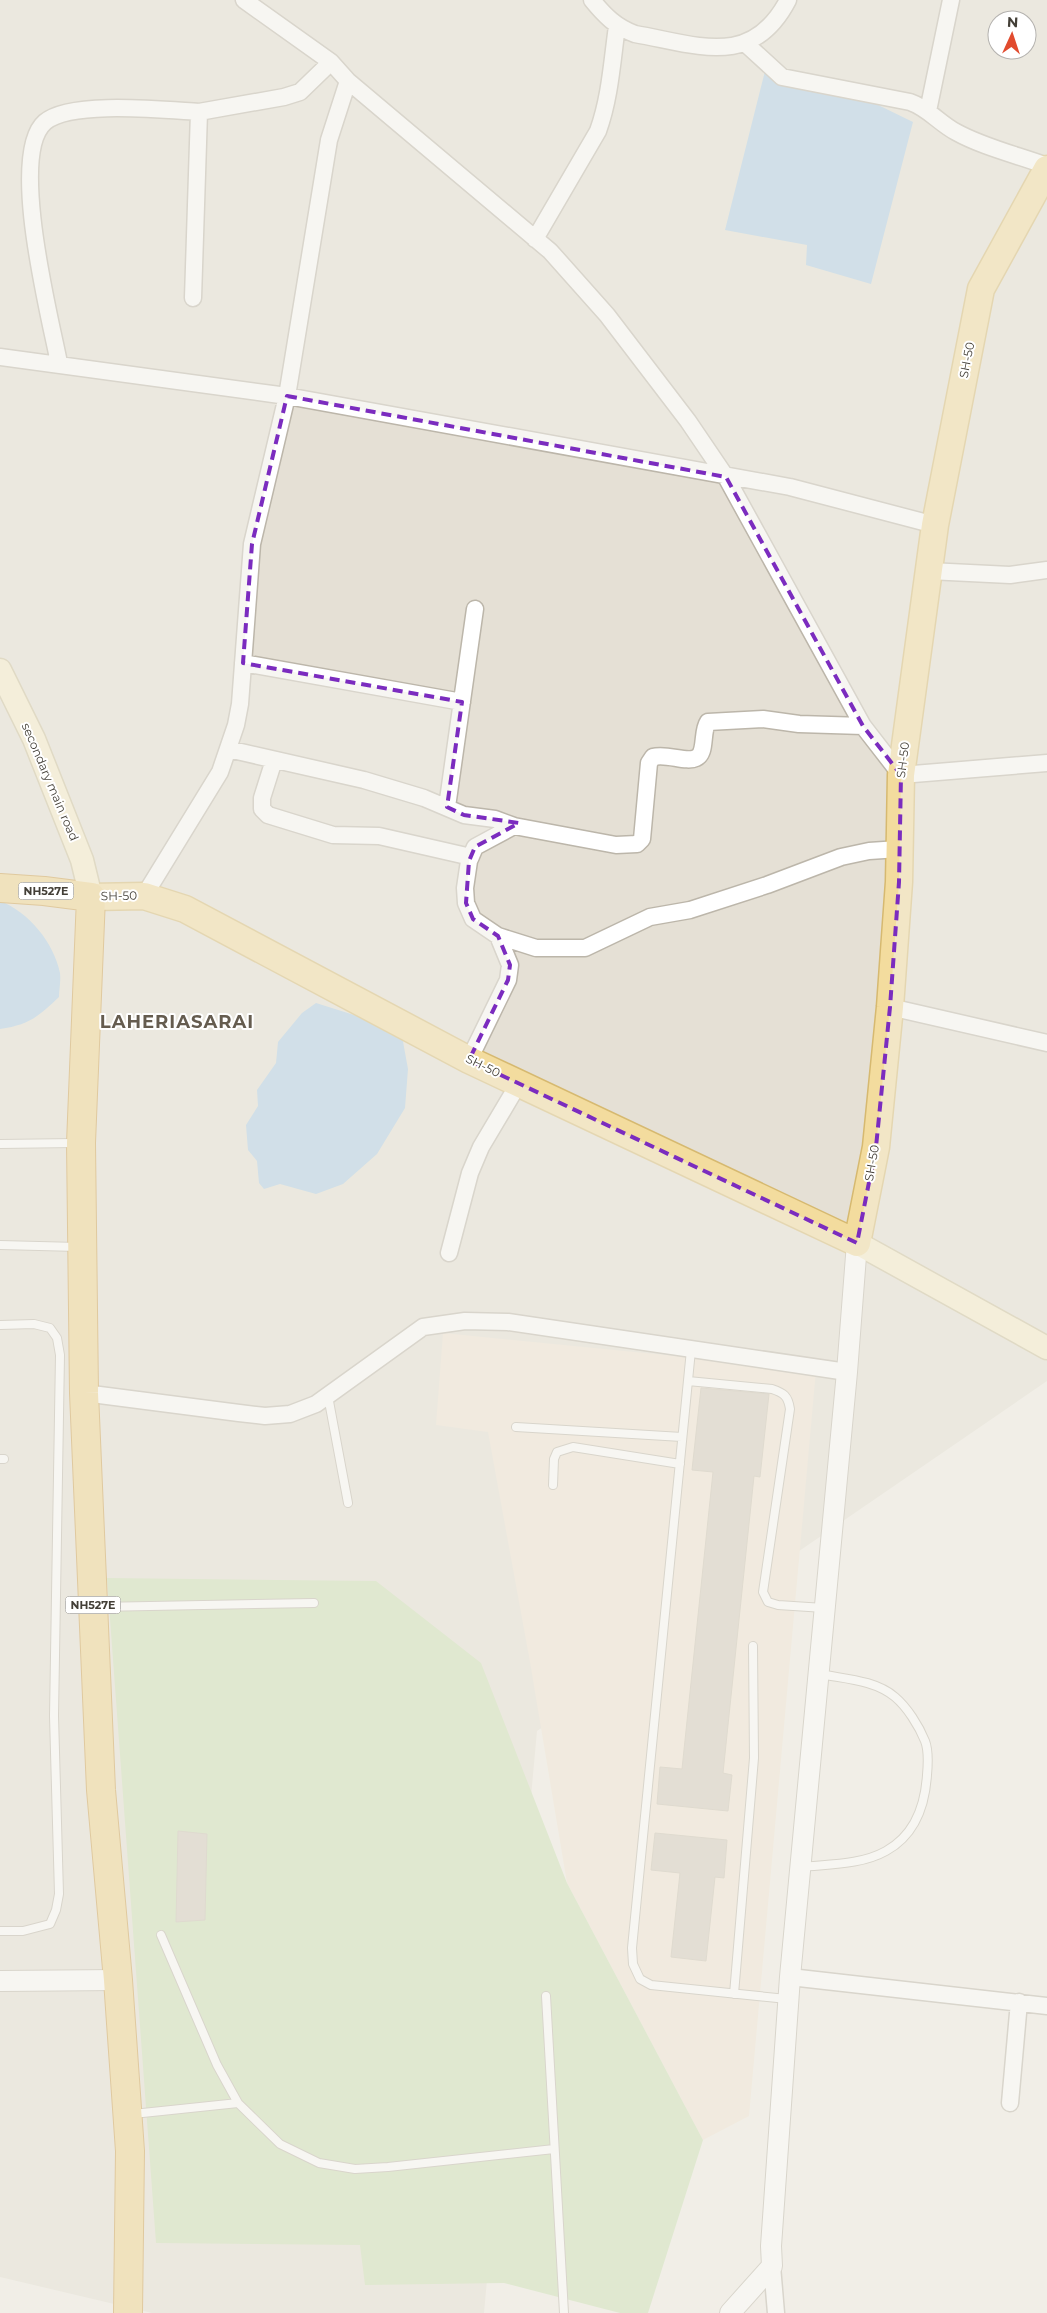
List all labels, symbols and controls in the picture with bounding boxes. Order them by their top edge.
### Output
north arrow [987,10,1037,60]
text: N [1007,13,1019,31]
street label: SH-50 [956,341,977,379]
street label: secondary main road [19,721,82,843]
street label: SH-50 [893,741,912,779]
road number: NH527E [18,882,74,899]
street label: SH-50 [101,888,137,903]
district label: LAHERIASARAI [100,1011,254,1033]
street label: SH-50 [464,1051,503,1080]
street label: SH-50 [861,1144,882,1182]
road number: NH527E [66,1596,120,1614]

